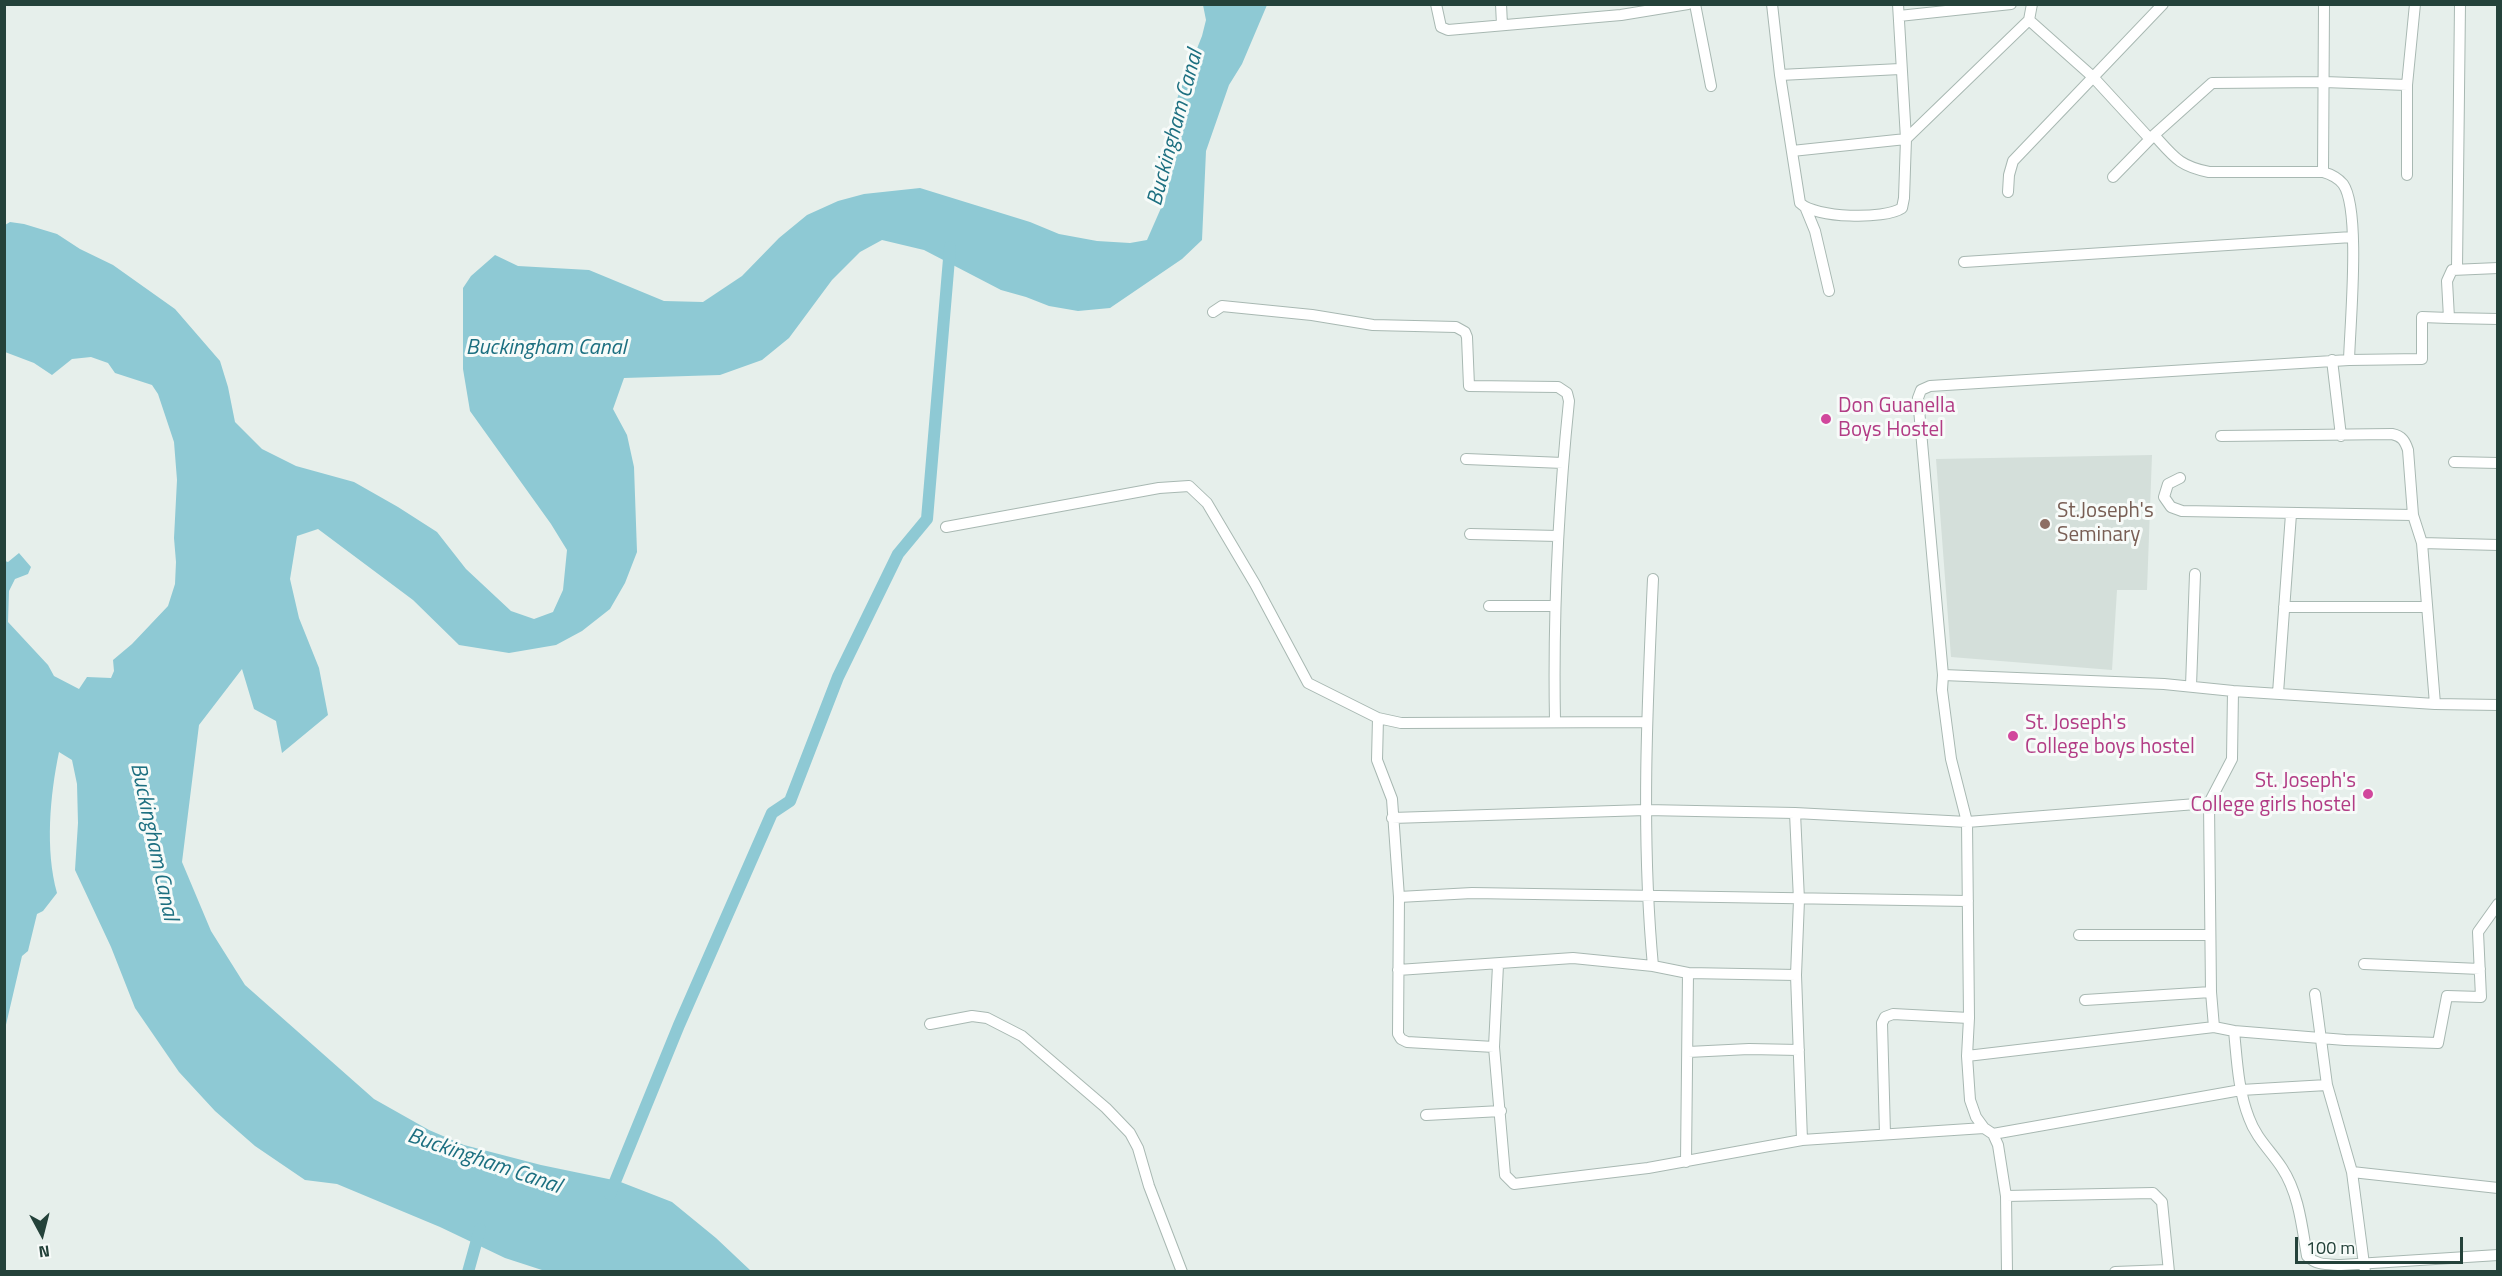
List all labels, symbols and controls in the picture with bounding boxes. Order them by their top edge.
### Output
water label: Buckingham Canal [1142,47,1210,209]
water label: Buckingham Canal [466,336,626,362]
place label: Don Guanella Boys Hostel [1838,394,1955,444]
marker: Don Guanella Boys Hostel [1819,412,1833,426]
place label: St.Joseph's Seminary [2057,499,2154,549]
marker: St.Joseph's Seminary [2038,517,2052,531]
place label: St. Joseph's College boys hostel [2025,711,2195,761]
marker: St. Joseph's College boys hostel [2006,729,2020,743]
water label: Buckingham Canal [123,761,183,923]
place label: St. Joseph's College girls hostel [2191,769,2356,819]
marker: St. Joseph's College girls hostel [2361,787,2375,801]
water label: Buckingham Canal [404,1123,564,1201]
north arrow [12,1204,72,1264]
scale bar [2298,1225,2466,1263]
text: 100 m [2306,1234,2355,1261]
text: N [37,1239,51,1264]

